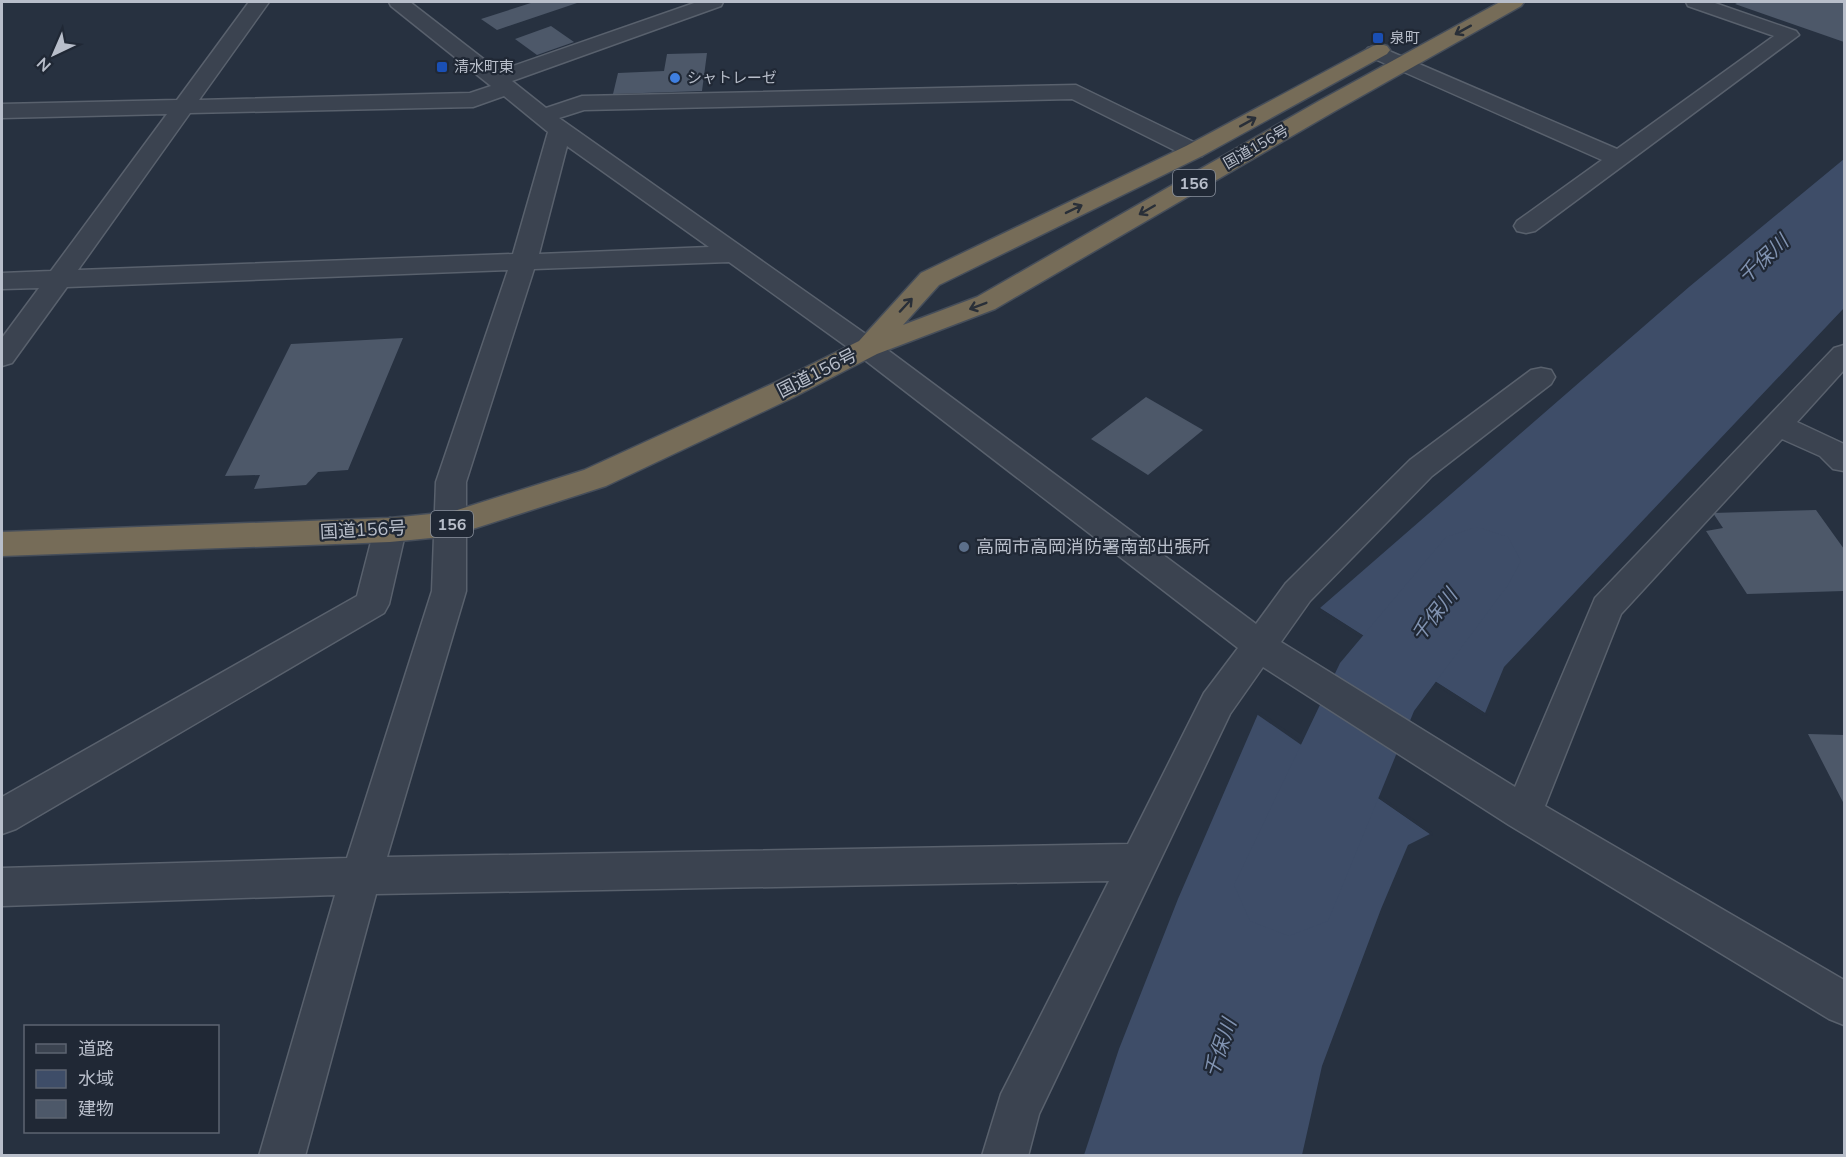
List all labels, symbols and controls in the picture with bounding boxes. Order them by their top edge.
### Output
north arrow [24,24,84,84]
one-way arrow [1454,25,1472,36]
place label: 泉町 [1390,28,1420,48]
marker: 泉町 [1371,31,1385,45]
text: N [32,52,56,76]
place label: 清水町東 [454,57,514,77]
marker: 清水町東 [435,60,449,74]
place label: シャトレーゼ [687,68,777,88]
marker: シャトレーゼ [668,71,682,85]
one-way arrow [1239,116,1257,127]
street label: 国道156号 [1220,120,1292,174]
road number: 156 [1173,170,1215,196]
one-way arrow [1065,203,1083,215]
one-way arrow [1139,204,1156,216]
water label: 千保川 [1732,228,1796,290]
one-way arrow [899,297,914,312]
one-way arrow [969,301,988,312]
street label: 国道156号 [773,343,861,403]
road number: 156 [431,511,473,537]
street label: 国道156号 [319,516,407,544]
place label: 高岡市高岡消防署南部出張所 [976,535,1210,559]
marker: 高岡市高岡消防署南部出張所 [957,540,971,554]
water label: 千保川 [1405,582,1465,647]
water label: 千保川 [1198,1014,1244,1081]
legend [24,1025,219,1133]
text: 道路 [78,1037,114,1061]
text: 水域 [78,1067,114,1091]
text: 建物 [78,1097,114,1121]

